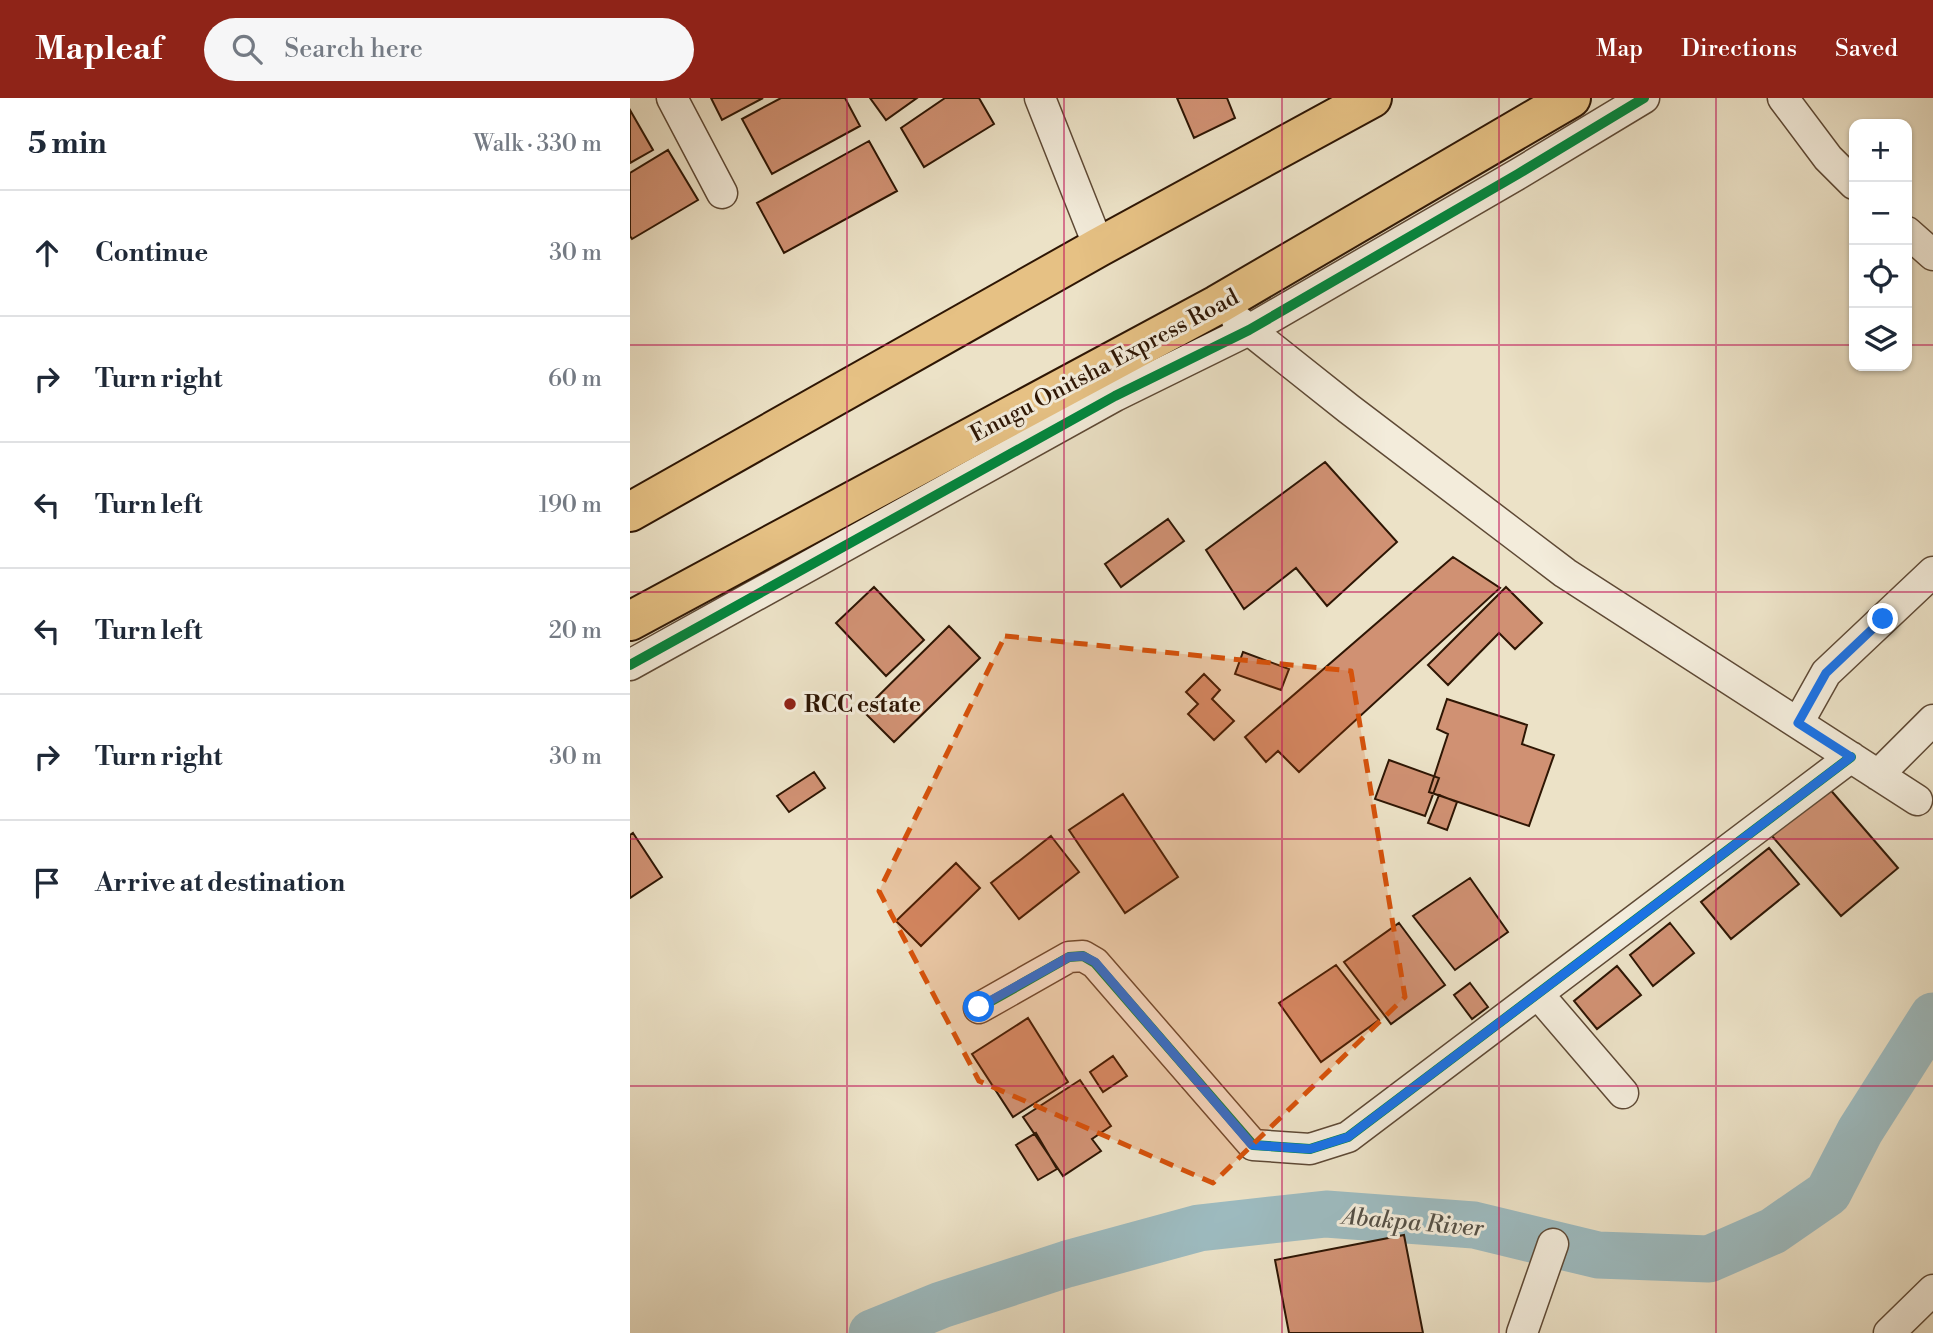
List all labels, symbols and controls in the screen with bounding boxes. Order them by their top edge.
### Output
search box [204,18,694,81]
text: Mapleaf [35,29,162,70]
icon: search [228,30,266,68]
text: Search here [284,33,423,65]
text: Map [1596,34,1643,64]
text: Directions [1681,34,1797,64]
text: Saved [1835,34,1898,64]
map controls [1849,119,1912,371]
button: + [1849,119,1912,182]
text: 5 min [28,125,107,163]
text: Walk · 330 m [473,130,602,158]
button: − [1849,182,1912,245]
icon: ahead [28,234,66,272]
text: Continue [95,237,208,269]
text: 30 m [549,239,602,267]
button: locate [1849,245,1912,308]
street label: Enugu Onitsha Express Road [965,283,1244,449]
button: layers [1849,308,1912,371]
icon: right [28,360,66,398]
text: Turn right [95,363,223,395]
text: 60 m [548,365,602,393]
icon: left [28,486,66,524]
text: Turn left [95,489,203,521]
text: 190 m [539,491,602,519]
route end [1867,603,1898,634]
icon: left [28,612,66,650]
text: Turn left [95,615,203,647]
text: 20 m [549,617,602,645]
place label: RCC estate [804,691,921,719]
marker: RCC estate [782,696,798,712]
icon: right [28,738,66,776]
text: Turn right [95,741,223,773]
text: 30 m [549,743,602,771]
icon: arrive [28,864,66,902]
text: Arrive at destination [95,867,345,899]
route start [963,991,994,1022]
water label: Abakpa River [1338,1202,1486,1244]

